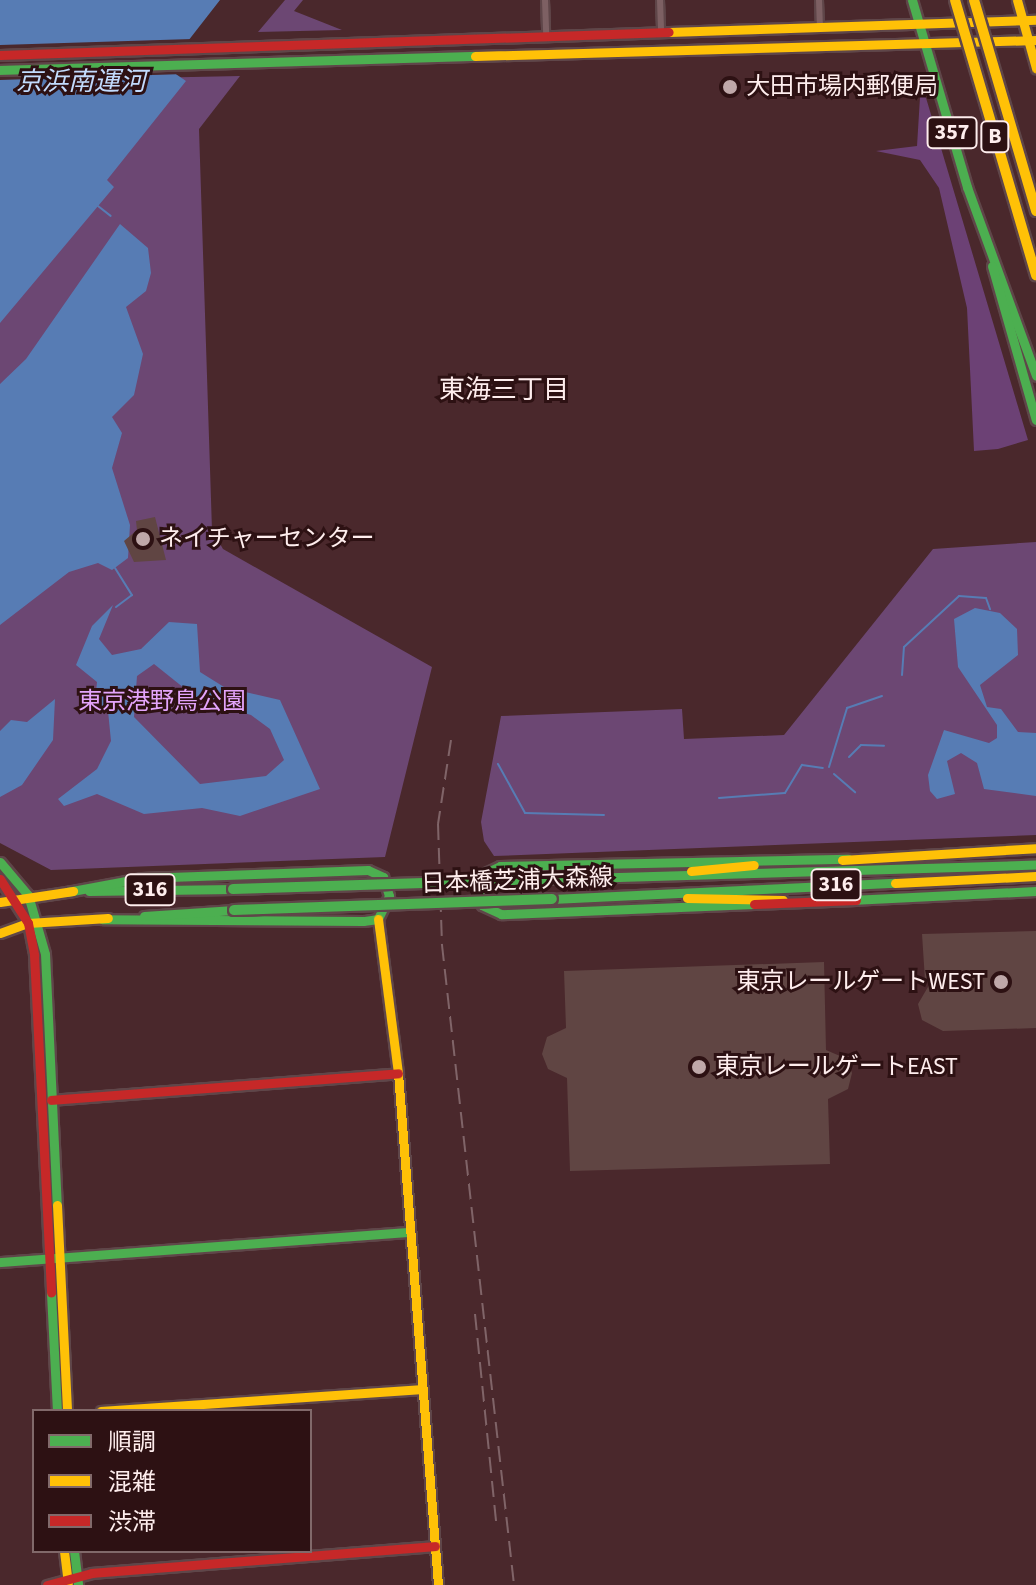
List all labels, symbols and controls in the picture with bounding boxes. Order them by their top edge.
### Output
water label: 京浜南運河 [16,66,146,98]
place label: 大田市場内郵便局 [746,73,938,101]
marker: 大田市場内郵便局 [721,78,739,96]
road number: 357 [926,115,978,151]
road number: B [979,119,1011,155]
district label: 東海三丁目 [439,374,569,406]
place label: ネイチャーセンター [159,525,375,553]
marker: ネイチャーセンター [134,530,152,548]
park label: 東京港野鳥公園 [78,688,246,716]
street label: 日本橋芝浦大森線 [421,863,613,899]
road number: 316 [810,867,862,903]
road number: 316 [124,872,176,908]
place label: 東京レールゲートWEST [736,968,985,996]
marker: 東京レールゲートWEST [992,973,1010,991]
place label: 東京レールゲートEAST [715,1053,958,1081]
marker: 東京レールゲートEAST [690,1058,708,1076]
legend [32,1409,312,1553]
text: 順調 [108,1425,156,1460]
text: 混雑 [108,1465,156,1500]
text: 渋滞 [108,1505,156,1540]

